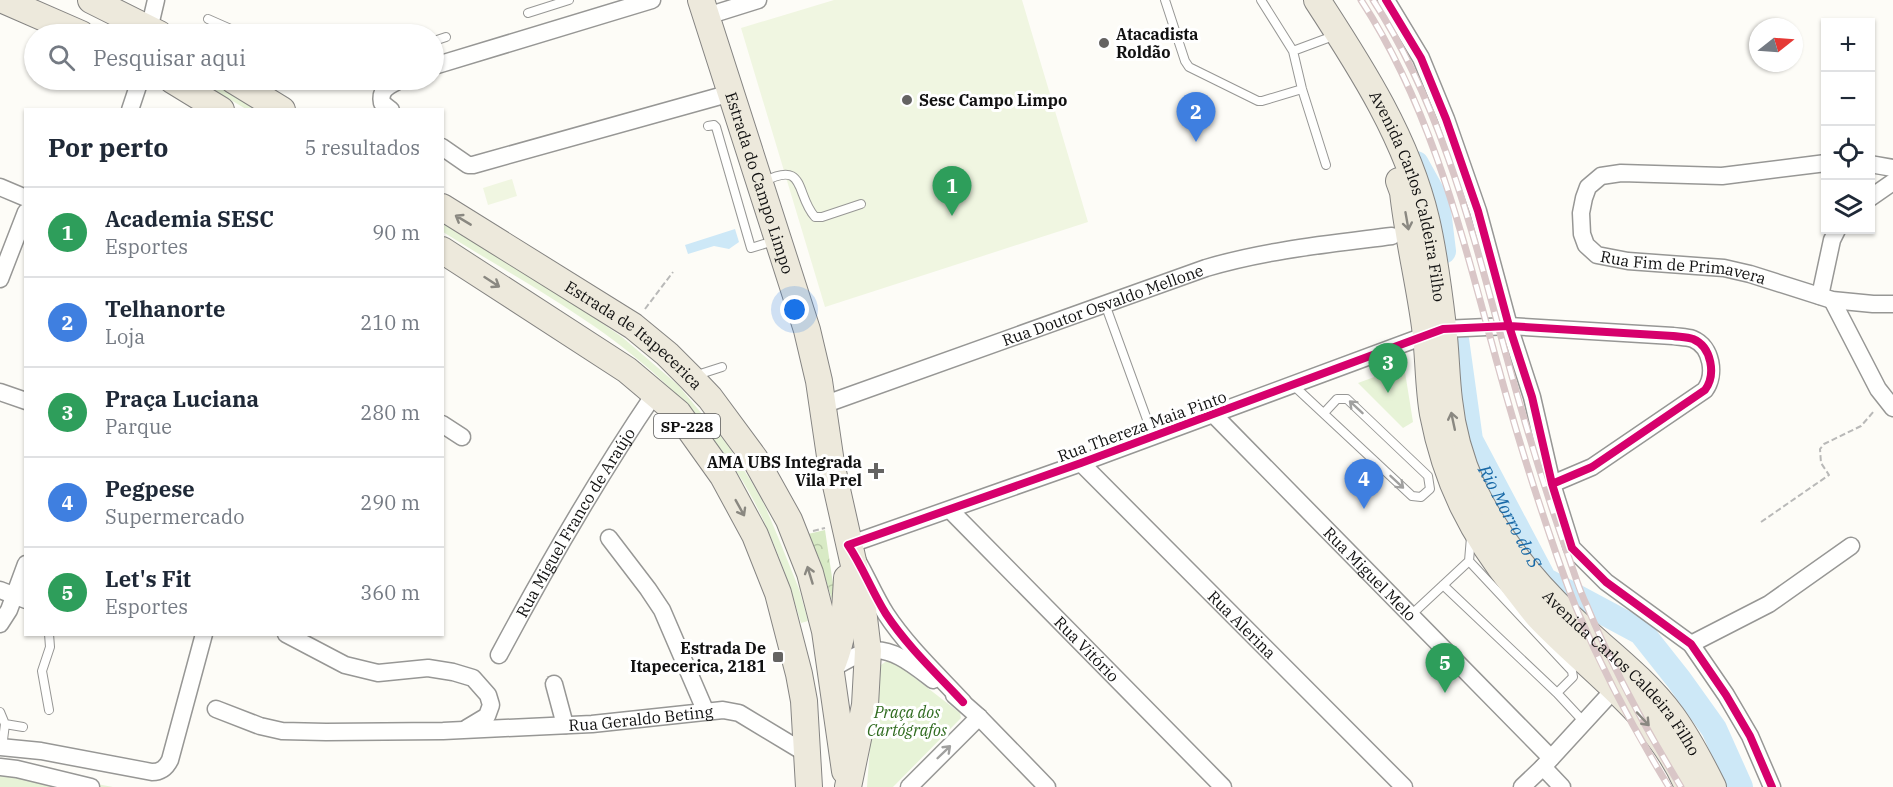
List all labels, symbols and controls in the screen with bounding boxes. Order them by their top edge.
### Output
north arrow [1749,18,1803,72]
map controls [1821,18,1875,234]
button: + [1821,18,1875,72]
search box [24,24,444,90]
place label: Atacadista Roldão [1116,24,1198,62]
marker: Atacadista Roldão [1097,36,1111,50]
icon: search [45,41,78,74]
text: Pesquisar aqui [93,43,246,72]
button: − [1821,72,1875,126]
street label: Avenida Carlos Caldeira Filho [1365,87,1450,303]
street label: Estrada do Campo Limpo [721,89,798,276]
place label: Sesc Campo Limpo [919,90,1067,110]
pin: 2 [1176,92,1216,142]
marker: Sesc Campo Limpo [900,93,914,107]
button: locate [1821,126,1875,180]
text: Por perto [48,130,168,164]
text: 5 resultados [304,134,420,161]
pin: 1 [932,166,972,216]
button: layers [1821,180,1875,234]
text: Academia SESC [105,204,274,233]
one-way arrow [1402,211,1413,230]
one-way arrow [455,213,472,225]
text: 1 [62,219,74,246]
text: 90 m [372,219,420,246]
text: Esportes [105,233,188,260]
street label: Rua Fim de Primavera [1599,246,1769,289]
street label: Rua Doutor Osvaldo Mellone [999,260,1206,350]
one-way arrow [483,276,499,288]
street label: Estrada de Itapecerica [561,276,707,394]
text: Telhanorte [105,294,225,323]
your location [780,295,809,324]
text: 2 [62,309,74,336]
text: 210 m [360,309,420,336]
text: Loja [105,323,145,350]
pin: 3 [1368,344,1408,393]
text: Praça Luciana [105,384,259,413]
street label: Rua Thereza Maia Pinto [1055,386,1229,466]
text: 3 [62,399,74,426]
text: 280 m [360,399,420,426]
one-way arrow [1348,400,1363,415]
one-way arrow [1447,411,1458,431]
text: Parque [105,413,172,440]
road number: SP-228 [654,414,720,438]
street label: Rua Miguel Franco de Araújo [511,424,639,621]
place label: AMA UBS Integrada Vila Prel [707,452,862,490]
pin: 4 [1344,460,1384,509]
water label: Rio Morro do S [1473,460,1547,573]
marker: AMA UBS Integrada Vila Prel [867,462,885,480]
text: Pegpese [105,474,195,503]
one-way arrow [1389,475,1404,489]
text: 4 [62,489,74,516]
text: 290 m [360,489,420,516]
one-way arrow [735,499,747,516]
text: Supermercado [105,503,244,530]
street label: Rua Miguel Melo [1319,522,1421,625]
text: Let's Fit [105,564,191,593]
one-way arrow [804,566,815,585]
text: 5 [62,579,74,606]
text: 360 m [360,579,420,606]
street label: Rua Alerina [1204,586,1280,663]
street label: Avenida Carlos Caldeira Filho [1539,586,1705,759]
text: Esportes [105,593,188,620]
street label: Rua Vitório [1050,612,1124,686]
place label: Estrada De Itapecerica, 2181 [630,638,766,676]
pin: 5 [1426,644,1464,693]
marker: Estrada De Itapecerica, 2181 [771,650,785,664]
street label: Rua Geraldo Beting [568,701,714,735]
park label: Praça dos Cartógrafos [867,702,947,740]
one-way arrow [1636,712,1650,727]
one-way arrow [937,745,952,760]

